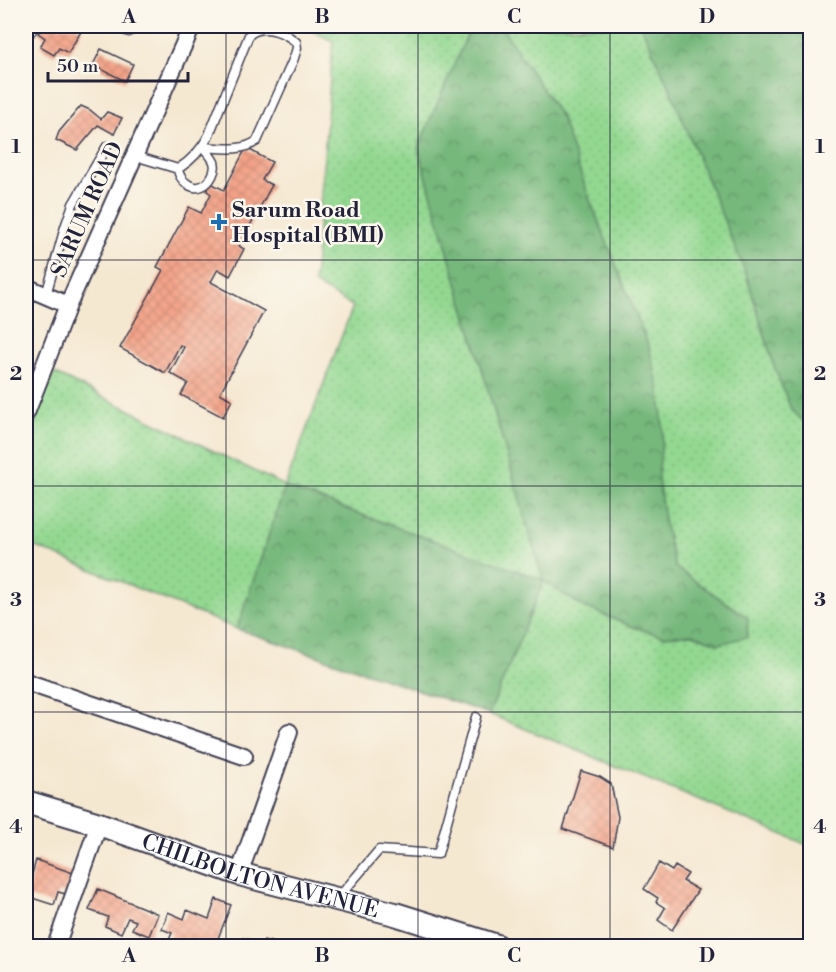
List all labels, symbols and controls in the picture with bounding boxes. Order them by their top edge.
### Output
text: A [121,5,137,30]
text: B [314,5,330,30]
text: C [507,5,521,30]
text: D [699,5,715,30]
scale bar [48,45,188,83]
text: 50 m [57,55,99,78]
text: 1 [11,135,21,160]
text: 1 [815,135,825,160]
street label: SARUM ROAD [45,138,129,282]
place label: Sarum Road Hospital (BMI) [232,197,384,249]
marker: Sarum Road Hospital (BMI) [210,213,228,231]
text: 2 [10,362,22,387]
text: 2 [814,362,826,387]
text: 3 [10,588,22,613]
text: 3 [814,588,826,613]
text: 4 [9,815,23,840]
text: 4 [813,815,827,840]
street label: CHILBOLTON AVENUE [138,828,382,924]
text: A [121,944,137,969]
text: B [314,944,330,969]
text: C [507,944,521,969]
text: D [699,944,715,969]

